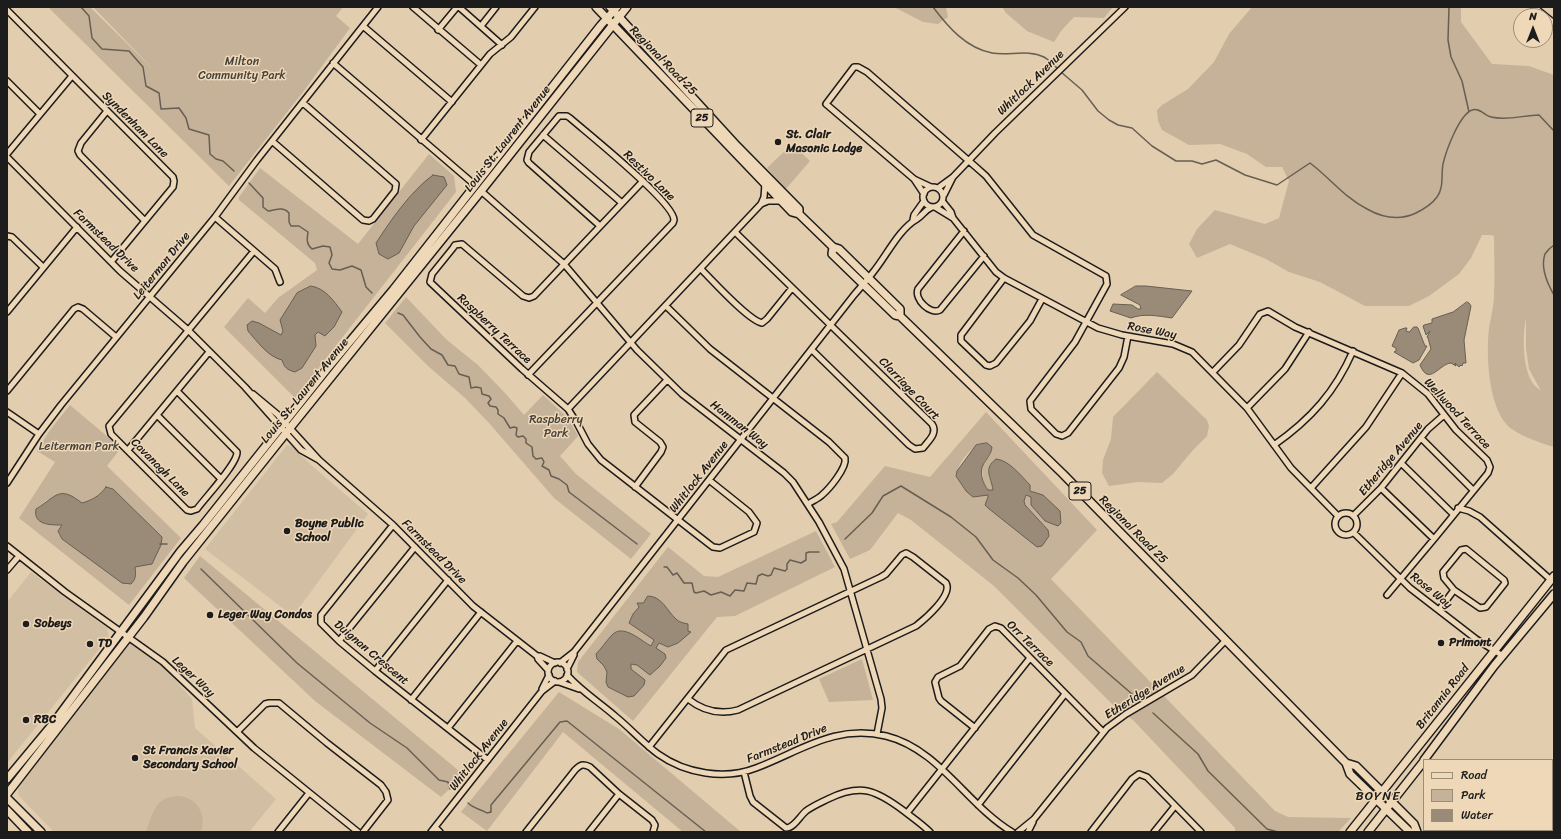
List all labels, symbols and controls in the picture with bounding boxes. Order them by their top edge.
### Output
text: N [1529,7,1537,26]
north arrow [1513,8,1553,48]
street label: Regional Road 25 [626,23,700,99]
street label: Whitlock Avenue [995,47,1067,119]
park label: Milton Community Park [198,55,286,83]
street label: Louis St. Laurent Avenue [462,83,554,195]
street label: Syndenham Lane [99,89,171,161]
road number: 25 [691,109,713,127]
place label: St. Clair Masonic Lodge [786,128,863,156]
marker: St. Clair Masonic Lodge [773,137,783,147]
street label: Restivo Lane [620,148,678,204]
street label: Farmstead Drive [70,206,142,276]
street label: Leiterman Drive [130,229,194,303]
street label: Raspberry Terrace [454,291,534,367]
street label: Rose Way [1126,319,1178,343]
street label: Louis St. Laurent Avenue [258,336,352,446]
street label: Clarriage Court [875,355,943,423]
street label: Wellwood Terrace [1421,376,1493,452]
street label: Hamman Way [707,398,771,452]
park label: Raspberry Park [529,413,583,441]
street label: Etheridge Avenue [1356,419,1426,499]
street label: Cavanagh Lane [128,436,192,500]
street label: Whitlock Avenue [666,438,732,516]
park label: Leiterman Park [39,440,119,454]
road number: 25 [1069,482,1091,500]
street label: Regional Road 25 [1096,493,1170,567]
place label: Boyne Public School [295,517,364,545]
street label: Farmstead Drive [399,517,469,587]
marker: Boyne Public School [282,526,292,536]
street label: Rose Way [1407,570,1455,612]
place label: Leger Way Condos [218,608,312,622]
marker: Leger Way Condos [205,610,215,620]
place label: Sobeys [34,617,72,631]
street label: Duignan Crescent [331,618,411,688]
street label: Orr Terrace [1003,618,1057,670]
marker: Sobeys [21,619,31,629]
place label: Primont [1449,636,1492,650]
place label: TD [98,637,112,651]
marker: Primont [1436,638,1446,648]
marker: TD [85,639,95,649]
street label: Leger Way [169,653,217,701]
street label: Etheridge Avenue [1102,661,1188,723]
street label: Britannia Road [1413,662,1473,732]
place label: RBC [34,713,56,727]
marker: RBC [21,715,31,725]
street label: Whitlock Avenue [446,716,512,794]
street label: Farmstead Drive [745,721,829,767]
place label: St Francis Xavier Secondary School [143,744,237,772]
marker: St Francis Xavier Secondary School [130,753,140,763]
legend [1423,759,1553,831]
text: Road [1461,764,1487,786]
text: Park [1461,784,1486,806]
district label: BOYNE [1355,789,1401,805]
text: Water [1461,804,1493,826]

